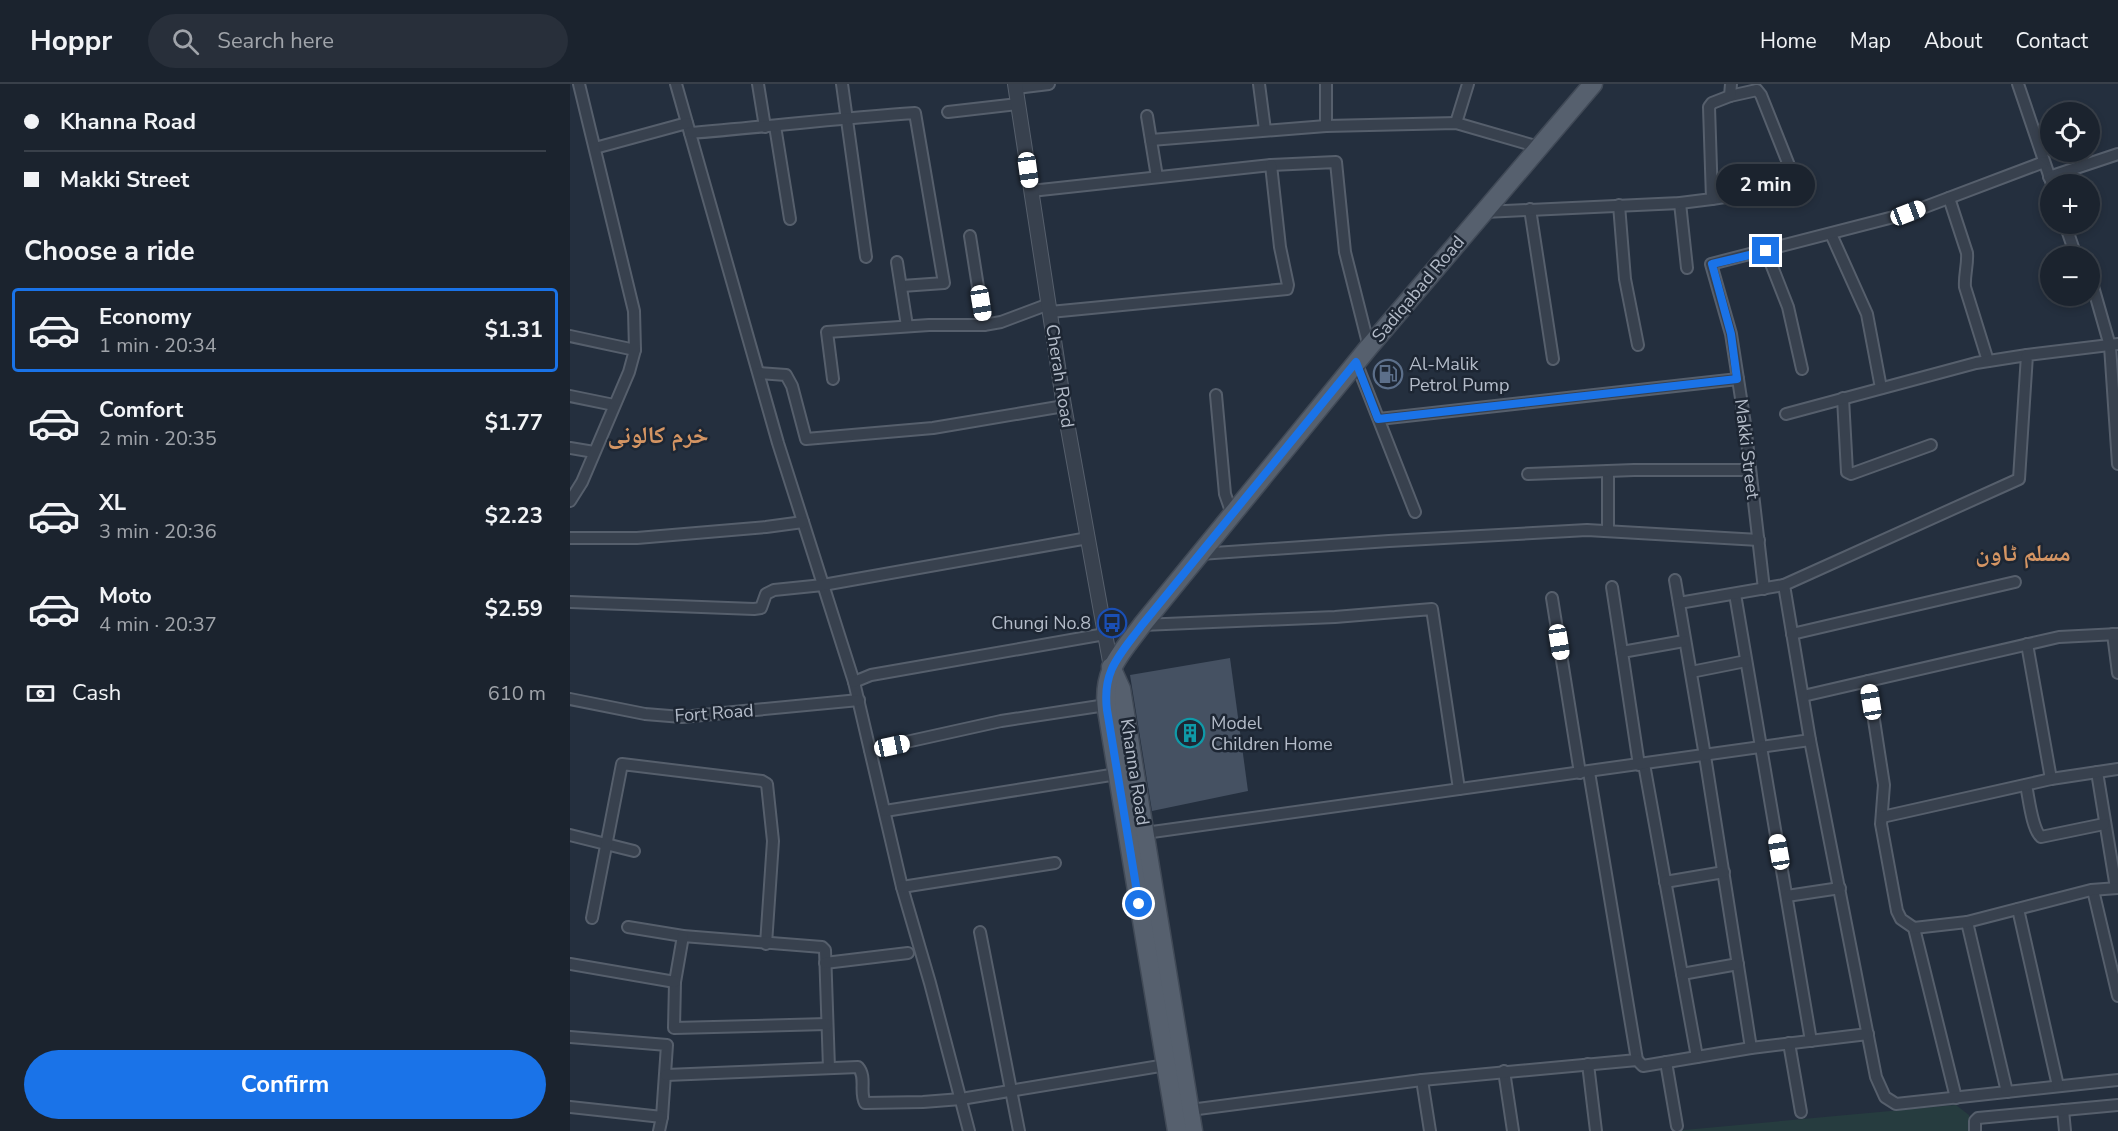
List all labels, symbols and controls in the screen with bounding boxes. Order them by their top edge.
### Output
search box [148,14,568,68]
text: Hoppr [30,22,112,60]
icon: search [169,25,202,58]
text: Search here [217,26,334,56]
text: Home [1760,27,1817,55]
text: Map [1850,27,1891,55]
text: About [1924,27,1982,55]
text: Contact [2015,27,2088,55]
map controls [2040,102,2100,306]
button: locate [2040,102,2100,162]
text: Khanna Road [60,107,196,137]
car [1017,151,1039,189]
callout: 2 min [1716,164,1816,206]
text: Makki Street [60,165,189,195]
text: 2 min [1740,171,1791,198]
button: + [2040,174,2100,234]
car [1888,198,1928,228]
street label: Sadiqabad Road [1366,231,1470,347]
text: Choose a ride [24,233,195,270]
route end [1752,237,1779,264]
button: − [2040,246,2100,306]
car [969,284,993,322]
text: Economy [99,302,191,332]
icon: car [27,303,81,357]
text: $1.31 [485,315,543,345]
street label: Cherah Road [1040,322,1080,430]
text: 1 min · 20:34 [99,332,217,359]
place label: Al-Malik Petrol Pump [1409,352,1509,397]
fuel station icon: Al-Malik Petrol Pump [1372,358,1404,390]
text: Comfort [99,395,183,425]
icon: car [27,396,81,450]
street label: Makki Street [1729,397,1765,501]
text: $1.77 [485,408,543,438]
district label: خرم کالونی [607,419,709,452]
text: 2 min · 20:35 [99,425,217,452]
text: XL [99,488,126,518]
icon: car [27,489,81,543]
text: $2.23 [485,501,543,531]
text: 3 min · 20:36 [99,518,217,545]
district label: مسلم ٹاون [1975,537,2071,569]
text: Moto [99,581,152,611]
icon: car [27,582,81,636]
text: $2.59 [485,594,543,624]
bus stop icon: Chungi No.8 [1096,607,1128,639]
text: 4 min · 20:37 [99,611,217,638]
place label: Chungi No.8 [991,611,1091,635]
car [1547,623,1571,661]
icon: cash [24,677,57,710]
text: Cash [72,678,121,708]
text: 610 m [488,680,546,707]
car [1859,683,1883,721]
street label: Fort Road [674,698,754,728]
place label: Model Children Home [1211,711,1333,756]
street label: Khanna Road [1115,717,1155,827]
building icon: Model Children Home [1174,717,1206,749]
car [873,733,911,759]
car [1767,833,1791,871]
route start [1125,890,1152,917]
button: Confirm [24,1050,546,1119]

